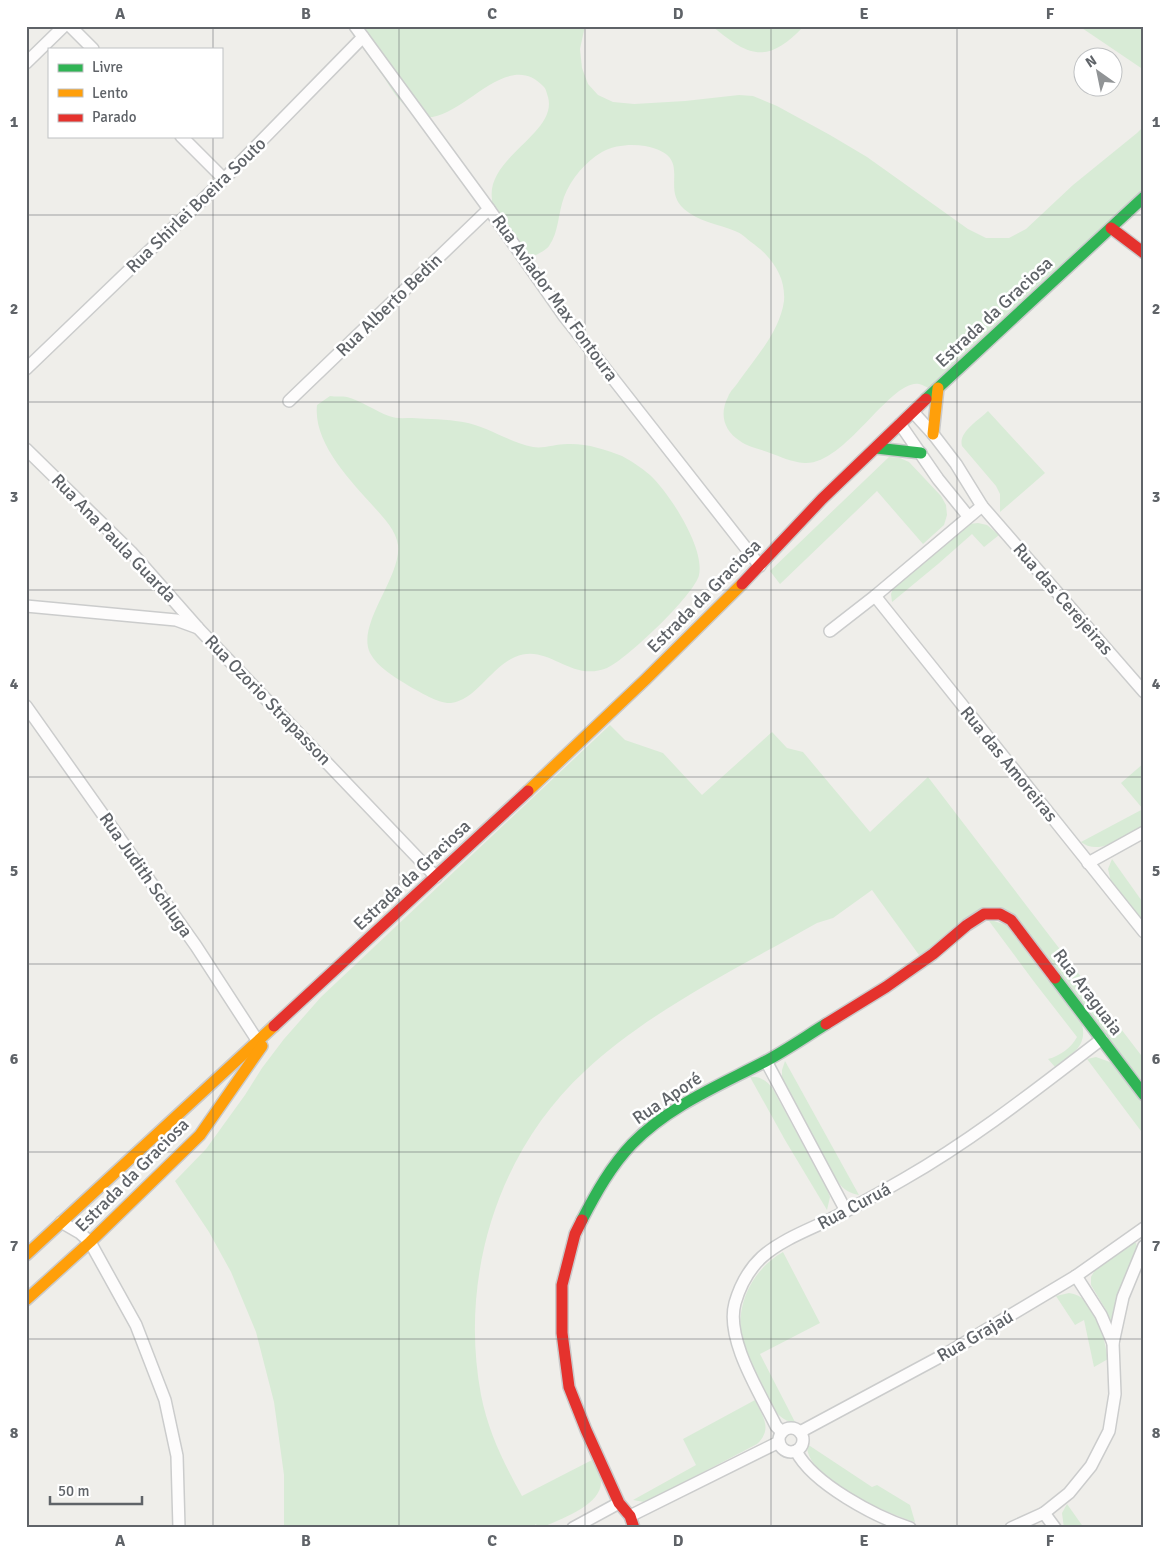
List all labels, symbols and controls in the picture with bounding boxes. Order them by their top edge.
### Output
text: A [115,4,126,24]
text: B [301,4,311,24]
text: C [487,4,497,24]
text: D [673,4,684,24]
text: E [859,4,869,24]
text: F [1046,4,1055,24]
legend [48,48,222,138]
north arrow [1072,48,1122,98]
text: N [1082,52,1100,71]
text: Livre [92,58,123,76]
text: Lento [92,84,128,102]
text: Parado [92,108,137,126]
text: 1 [10,112,19,132]
text: 1 [1152,112,1161,132]
street label: Rua Shirlei Boeira Souto [121,132,271,278]
street label: Rua Aviador Max Fontoura [487,210,623,386]
street label: Rua Alberto Bedin [332,249,446,361]
street label: Estrada da Graciosa [931,252,1057,372]
text: 2 [10,299,18,319]
text: 2 [1152,299,1160,319]
street label: Rua Ana Paula Guarda [47,469,181,607]
text: 3 [10,487,18,507]
text: 3 [1152,487,1160,507]
street label: Estrada da Graciosa [642,534,766,658]
street label: Rua das Cerejeiras [1008,538,1118,660]
street label: Rua Ozorio Strapasson [200,630,336,770]
text: 4 [10,674,19,694]
text: 4 [1152,674,1161,694]
street label: Rua das Amoreiras [956,702,1062,826]
street label: Rua Judith Schluga [95,808,197,942]
street label: Estrada da Graciosa [349,815,475,935]
text: 5 [10,861,18,881]
text: 5 [1152,861,1160,881]
street label: Rua Araguaia [1048,944,1128,1040]
text: 6 [10,1049,19,1069]
text: 6 [1152,1049,1161,1069]
street label: Rua Aporé [628,1067,706,1129]
street label: Estrada da Graciosa [70,1113,194,1237]
street label: Rua Curuá [814,1178,894,1234]
text: 7 [10,1236,19,1256]
text: 7 [1152,1236,1161,1256]
street label: Rua Grajaú [933,1305,1017,1367]
text: 8 [10,1423,19,1443]
text: 8 [1152,1423,1161,1443]
scale bar [50,1474,142,1506]
text: 50 m [58,1482,89,1500]
text: A [115,1531,126,1551]
text: B [301,1531,311,1551]
text: C [487,1531,497,1551]
text: D [673,1531,684,1551]
text: E [859,1531,869,1551]
text: F [1046,1531,1055,1551]

